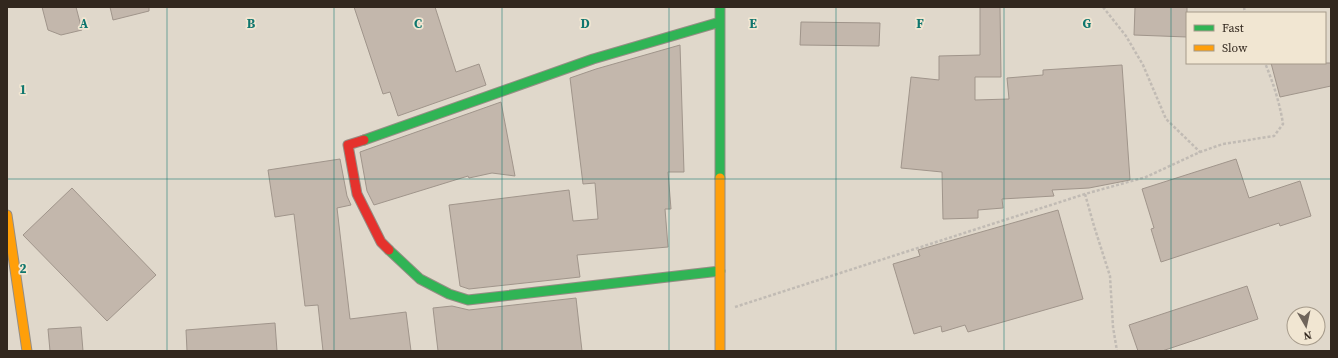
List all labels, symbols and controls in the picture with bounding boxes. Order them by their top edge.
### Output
legend [1186,12,1326,64]
text: A [80,15,89,32]
text: B [247,15,256,32]
text: C [414,15,422,32]
text: D [580,15,590,32]
text: E [749,15,757,32]
text: F [916,15,924,32]
text: G [1083,15,1092,32]
text: Fast [1222,20,1244,36]
text: Slow [1222,40,1248,56]
text: 1 [19,81,27,98]
text: 2 [19,260,27,277]
north arrow [1286,306,1326,346]
text: N [1302,327,1313,343]

